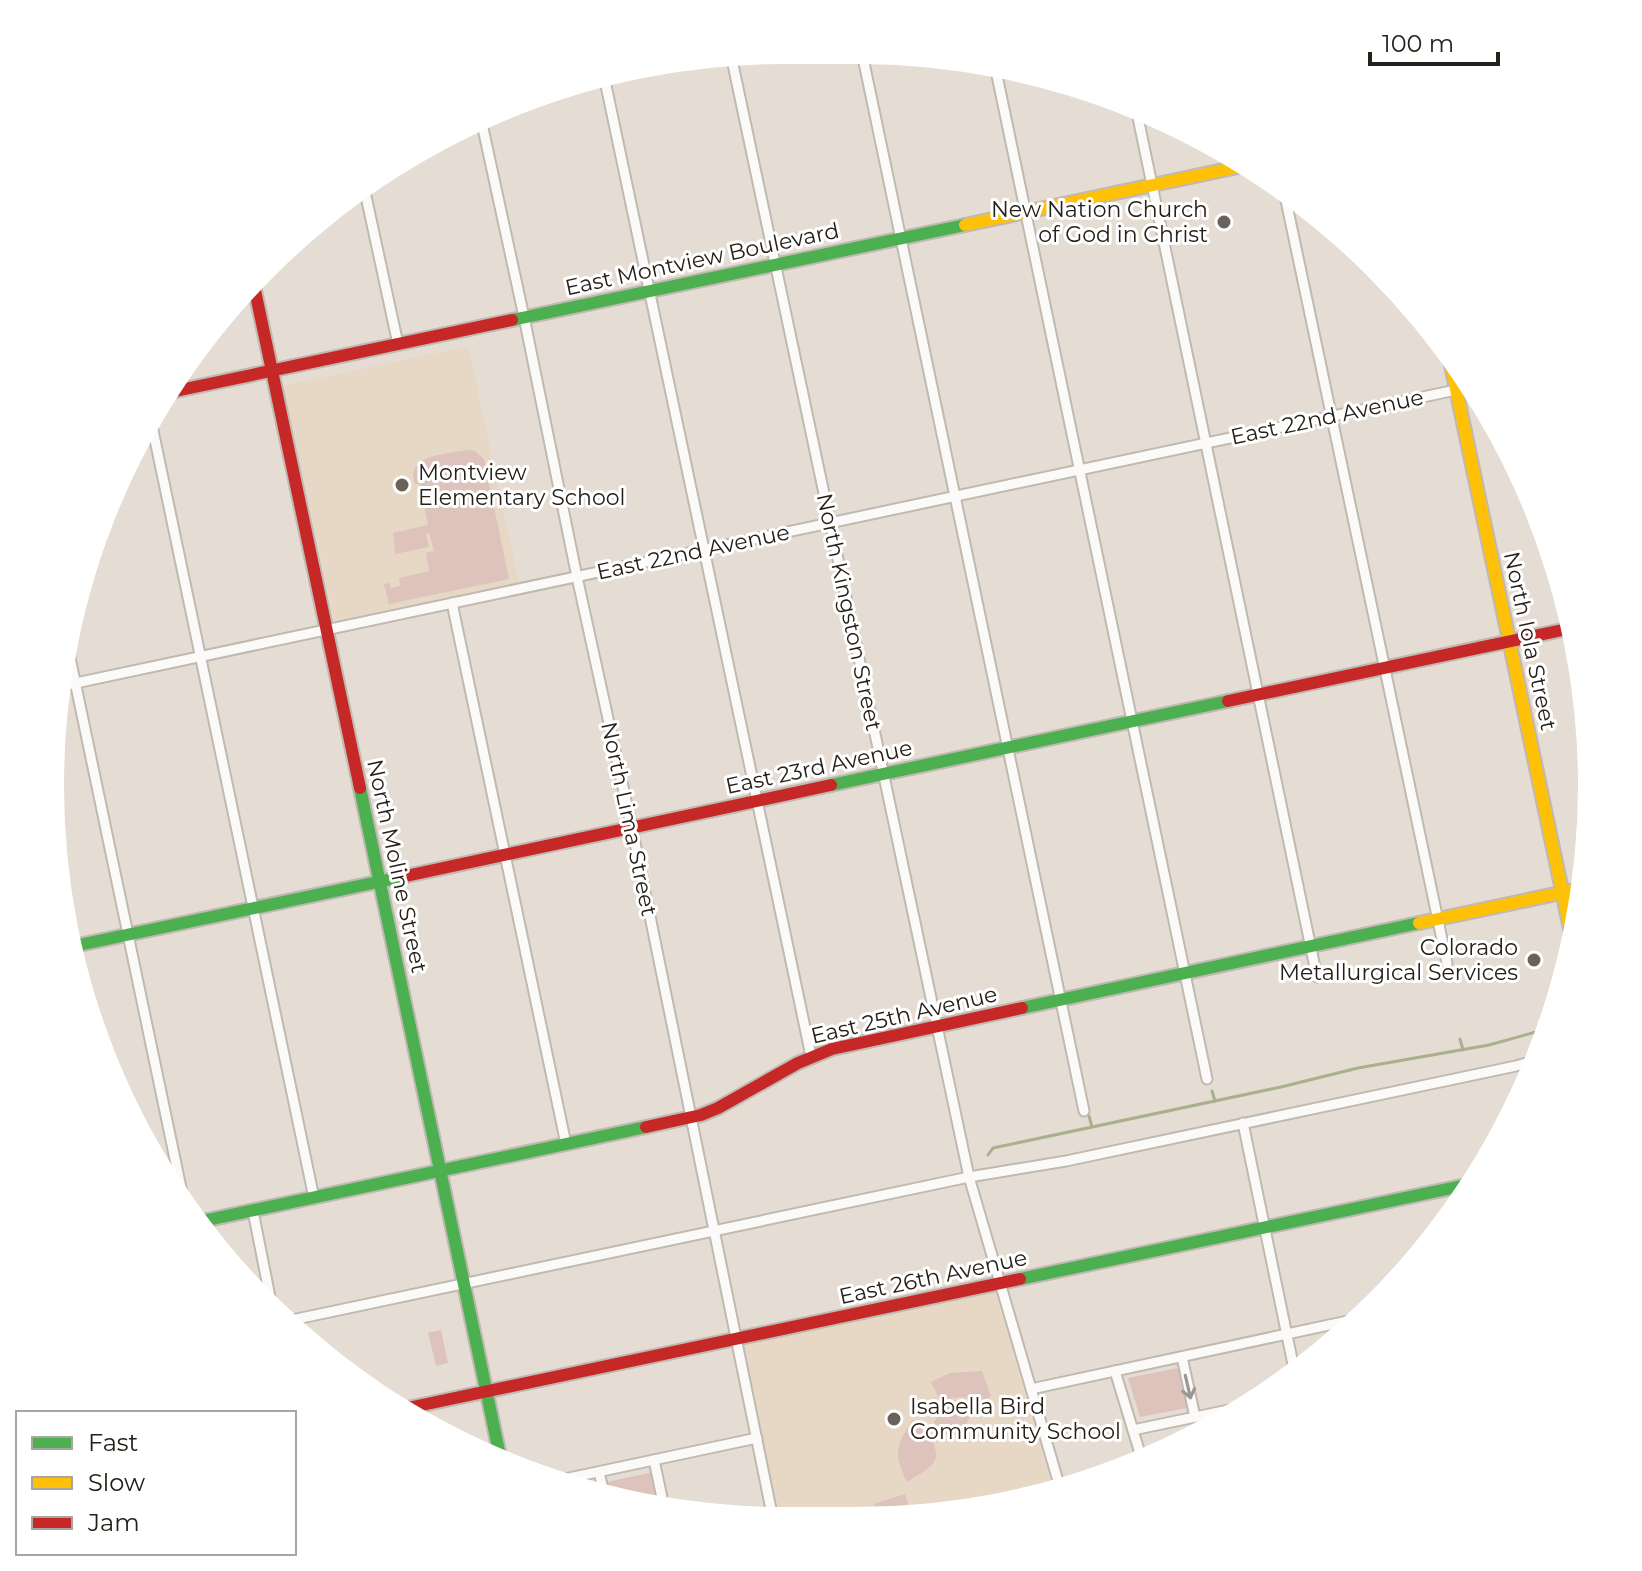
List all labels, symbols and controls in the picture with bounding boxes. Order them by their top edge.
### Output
scale bar [1370,16,1498,66]
text: 100 m [1382,29,1454,58]
place label: New Nation Church of God in Christ [991,196,1208,248]
marker: New Nation Church of God in Christ [1215,213,1233,231]
street label: East Montview Boulevard [563,217,841,301]
street label: East 22nd Avenue [1228,383,1426,451]
place label: Montview Elementary School [418,459,625,511]
marker: Montview Elementary School [393,476,411,494]
street label: North Kingston Street [811,491,887,733]
street label: East 22nd Avenue [594,518,792,586]
street label: North Iola Street [1498,549,1562,733]
street label: North Lima Street [595,719,663,919]
street label: East 23rd Avenue [723,734,915,800]
street label: North Moline Street [361,757,433,975]
place label: Colorado Metallurgical Services [1279,934,1518,986]
marker: Colorado Metallurgical Services [1525,951,1543,969]
street label: East 25th Avenue [808,980,1000,1050]
street label: East 26th Avenue [837,1244,1029,1310]
one-way arrow [1182,1374,1197,1399]
place label: Isabella Bird Community School [910,1393,1121,1445]
marker: Isabella Bird Community School [885,1410,903,1428]
legend [16,1411,296,1555]
text: Fast [88,1428,139,1457]
text: Slow [88,1468,145,1497]
text: Jam [87,1508,140,1537]

